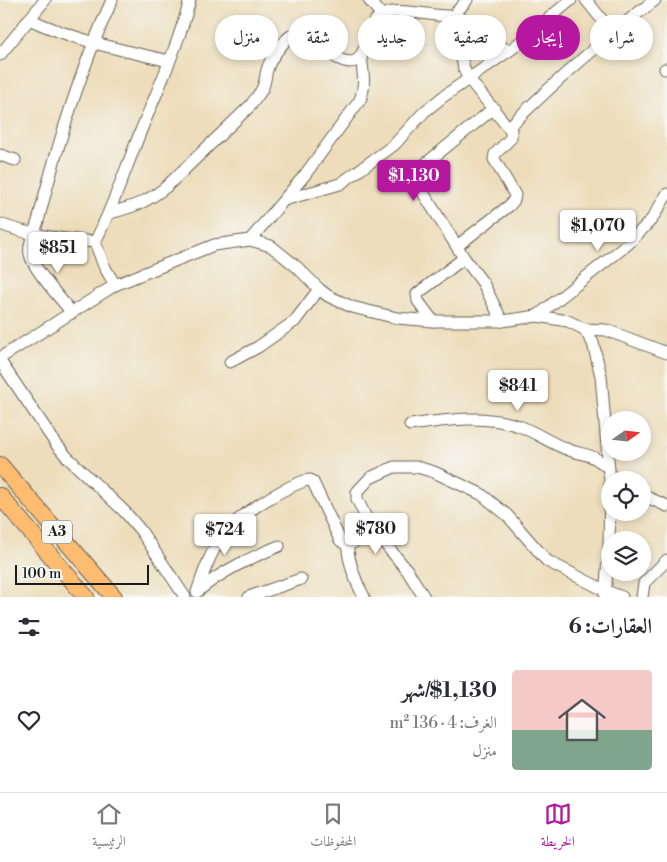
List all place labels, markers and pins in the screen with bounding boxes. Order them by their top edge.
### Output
pin: $1,130 [373,160,455,202]
pin: $1,070 [557,210,639,252]
pin: $851 [28,232,88,274]
pin: $841 [488,370,548,412]
pin: $780 [346,512,406,555]
pin: $724 [195,514,255,556]

